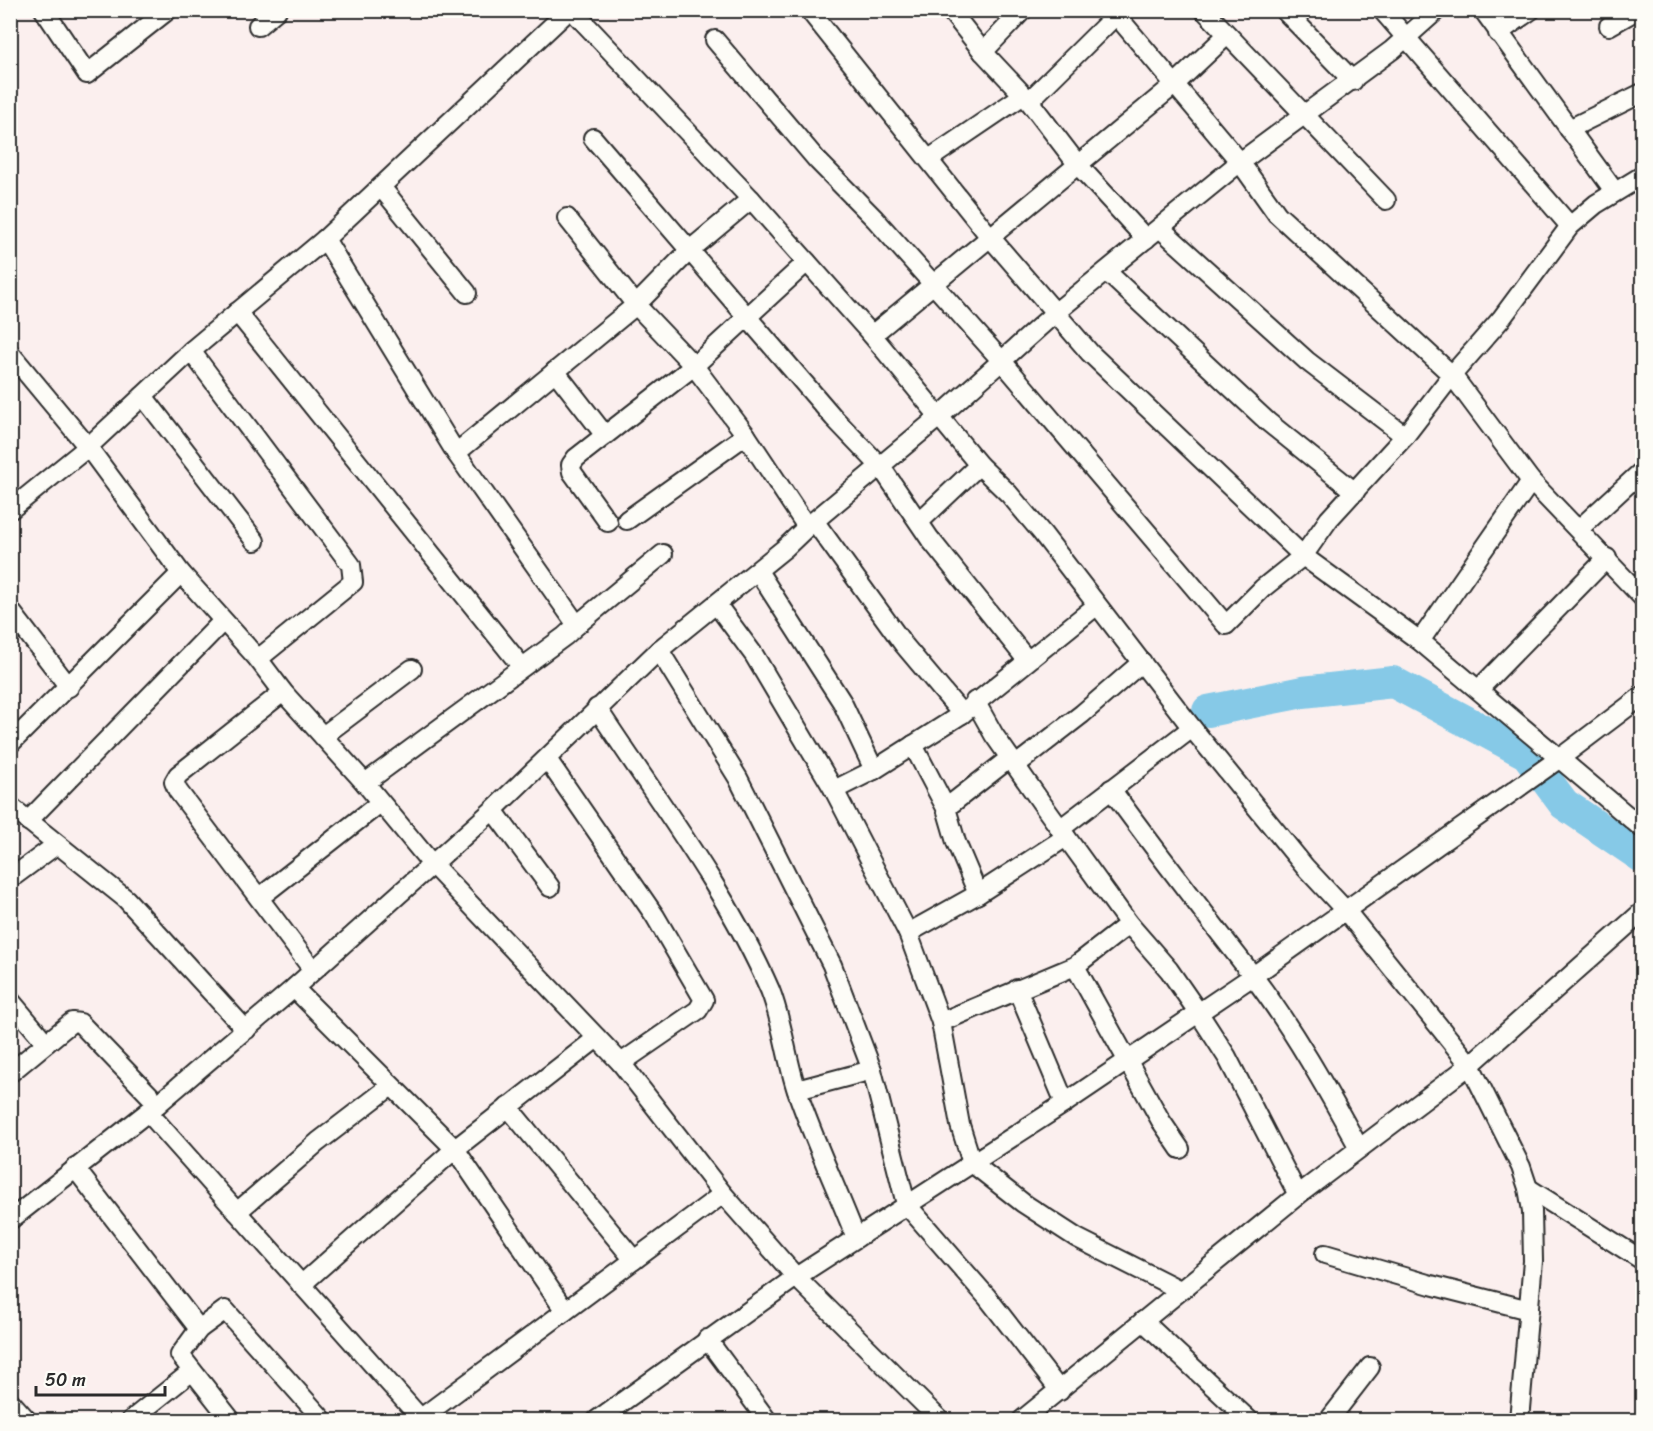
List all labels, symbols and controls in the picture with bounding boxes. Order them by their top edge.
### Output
scale bar [36,1359,165,1397]
text: 50 m [45,1364,86,1396]

